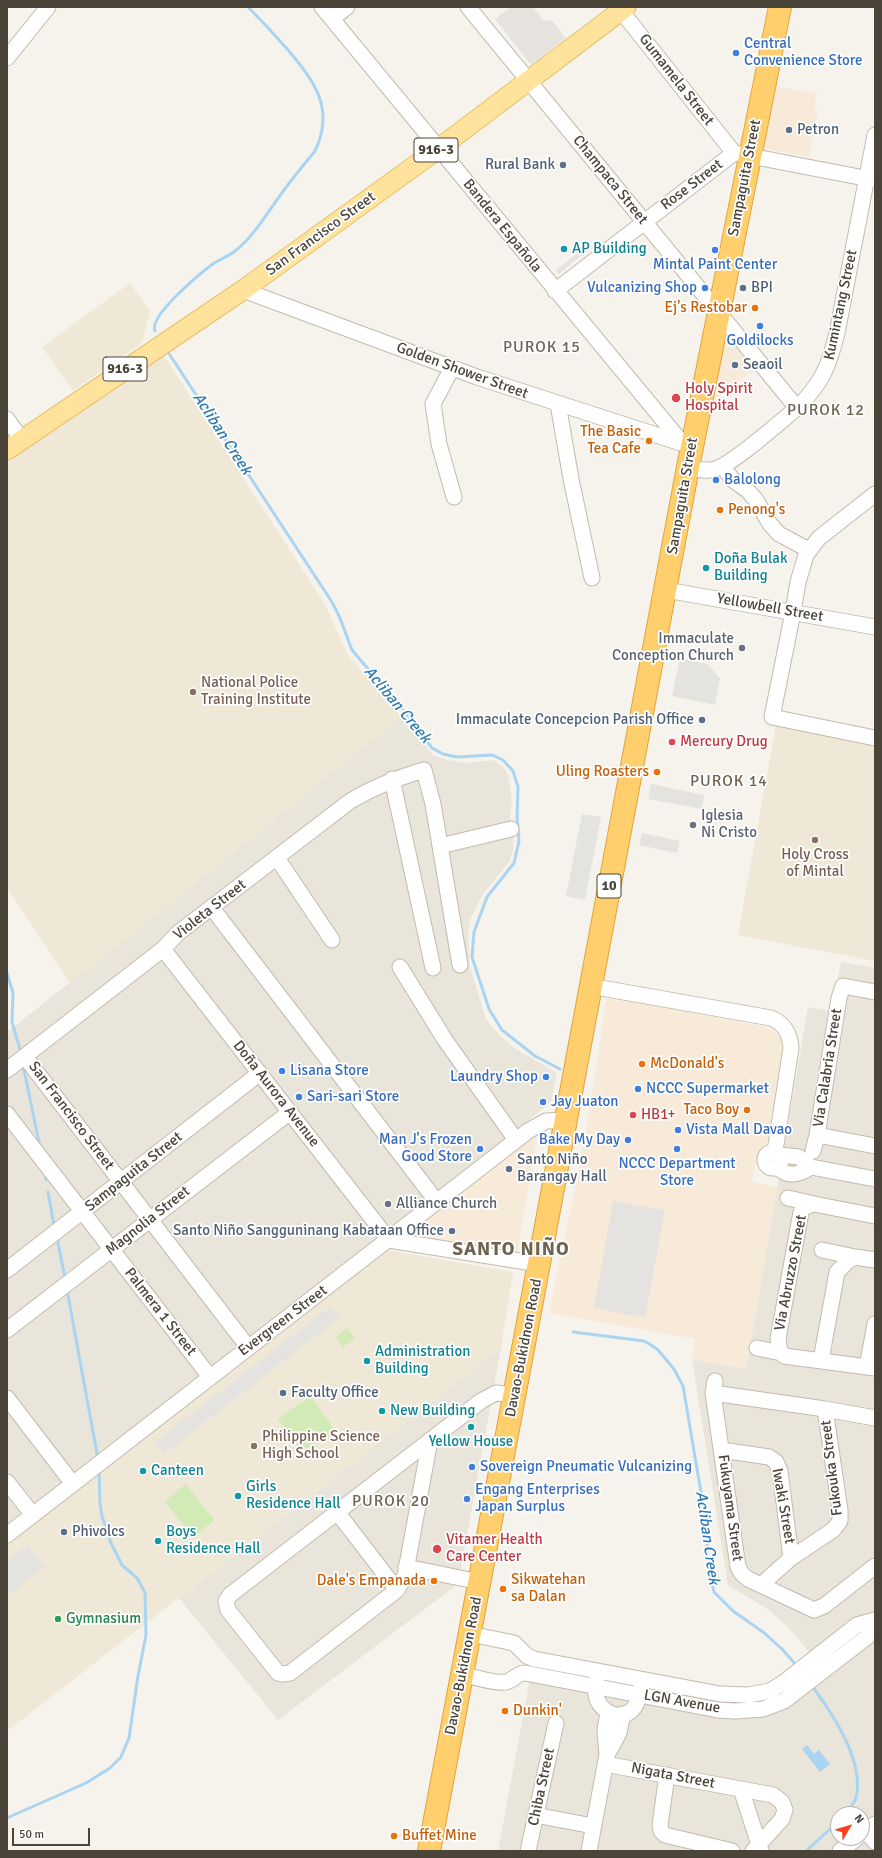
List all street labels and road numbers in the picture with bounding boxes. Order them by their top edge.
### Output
street label: Gumamela Street [635,31,717,129]
street label: Sampaguita Street [725,118,765,238]
street label: Champaca Street [569,132,651,228]
road number: 916-3 [414,138,458,162]
street label: Rose Street [657,156,727,214]
street label: Bandera Española [459,176,545,276]
street label: San Francisco Street [263,188,379,280]
street label: Kumintang Street [821,248,861,362]
street label: Golden Shower Street [394,339,530,403]
road number: 916-3 [103,357,147,381]
street label: Sampaguita Street [664,436,702,556]
street label: Yellowbell Street [715,590,825,626]
road number: 10 [597,874,621,898]
street label: Violeta Street [170,876,250,944]
street label: Via Calabria Street [810,1007,846,1129]
street label: Doña Aurora Avenue [229,1037,323,1151]
street label: San Francisco Street [24,1058,118,1174]
street label: Sampaguita Street [82,1128,186,1216]
street label: Magnolia Street [102,1183,194,1259]
street label: Via Abruzzo Street [771,1213,811,1333]
street label: Palmera 1 Street [120,1265,200,1359]
street label: Davao-Bukidnon Road [502,1277,546,1419]
street label: Evergreen Street [235,1282,331,1360]
street label: Fukouka Street [817,1419,847,1517]
street label: Fukuyama Street [714,1454,746,1562]
street label: Iwaki Street [767,1467,799,1545]
street label: Davao-Bukidnon Road [442,1595,486,1737]
street label: LGN Avenue [642,1686,722,1718]
street label: Chiba Street [525,1746,559,1828]
street label: Nigata Street [630,1759,716,1793]

